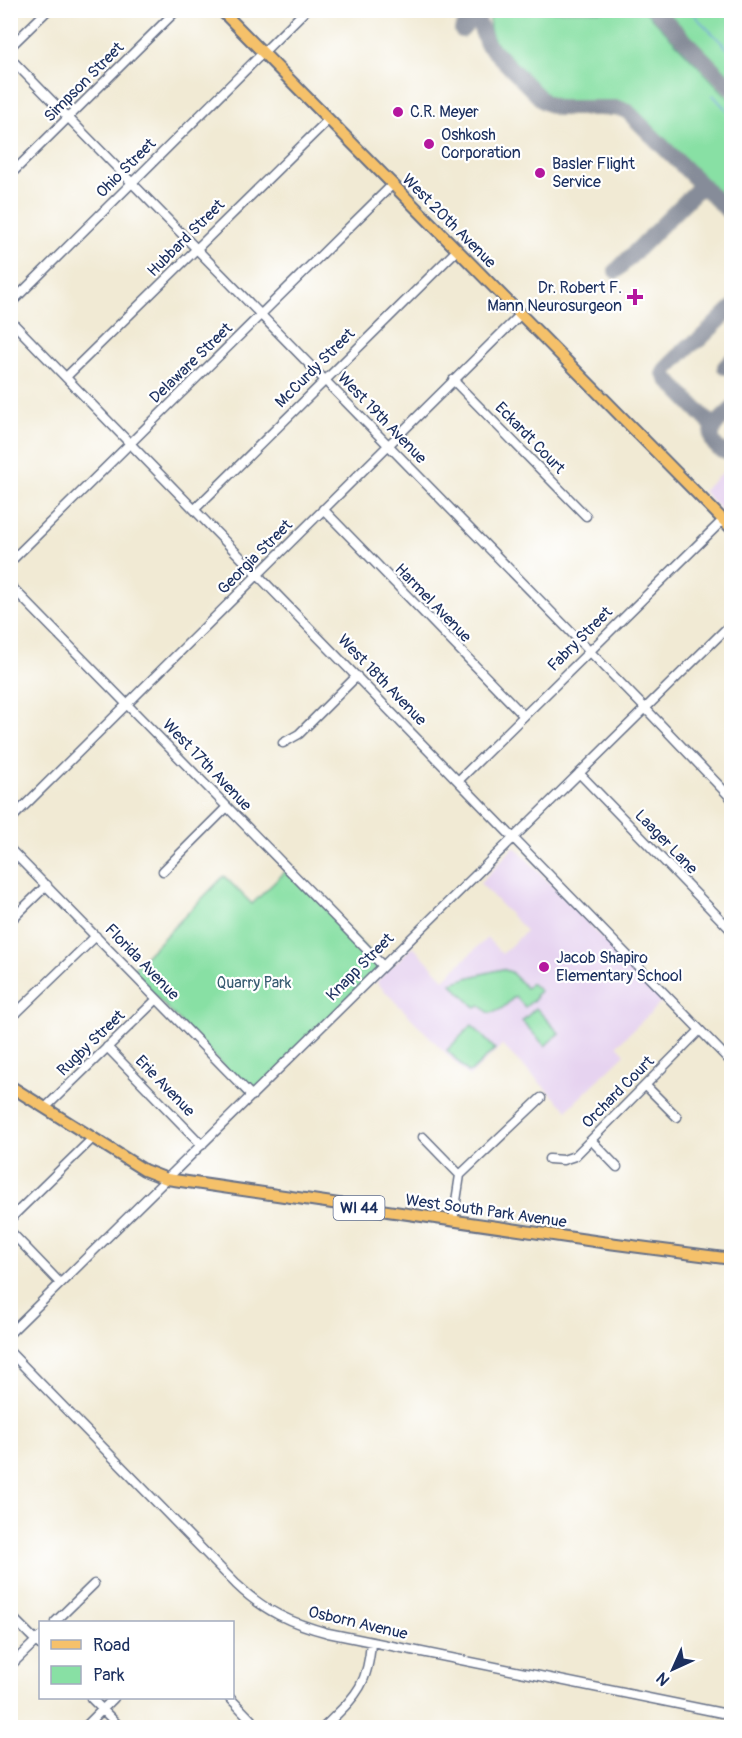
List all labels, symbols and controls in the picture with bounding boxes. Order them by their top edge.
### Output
street label: Simpson Street [40,37,129,126]
place label: C.R. Meyer [410,102,479,122]
marker: C.R. Meyer [391,105,405,119]
place label: Oshkosh Corporation [441,125,521,163]
street label: Ohio Street [92,134,160,202]
marker: Oshkosh Corporation [422,137,436,151]
place label: Basler Flight Service [552,154,636,192]
marker: Basler Flight Service [533,166,547,180]
street label: West 20th Avenue [398,170,500,272]
street label: Hubbard Street [143,195,229,281]
place label: Dr. Robert F. Mann Neurosurgeon [487,278,622,316]
marker: Dr. Robert F. Mann Neurosurgeon [626,288,644,306]
street label: Delaware Street [145,318,237,408]
street label: McCurdy Street [271,324,359,412]
street label: West 19th Avenue [333,368,431,468]
street label: Eckardt Court [491,398,570,479]
street label: Georgia Street [213,515,297,599]
street label: Harmel Avenue [390,559,476,647]
street label: Fabry Street [543,602,617,676]
street label: West 18th Avenue [333,630,431,730]
street label: West 17th Avenue [158,715,256,815]
street label: Laager Lane [630,806,702,879]
street label: Florida Avenue [101,920,183,1004]
street label: Knapp Street [322,928,399,1005]
place label: Jacob Shapiro Elementary School [556,948,682,986]
marker: Jacob Shapiro Elementary School [537,960,551,974]
park label: Quarry Park [216,973,292,993]
street label: Rugby Street [53,1005,130,1080]
street label: Erie Avenue [131,1051,199,1121]
street label: Orchard Court [578,1051,659,1132]
street label: West South Park Avenue [404,1190,568,1232]
road number: WI 44 [334,1196,385,1220]
street label: Osborn Avenue [306,1602,410,1644]
legend [39,1621,234,1699]
text: Road [93,1634,130,1657]
north arrow [643,1639,703,1699]
text: Park [93,1664,125,1687]
text: N [652,1668,674,1690]

